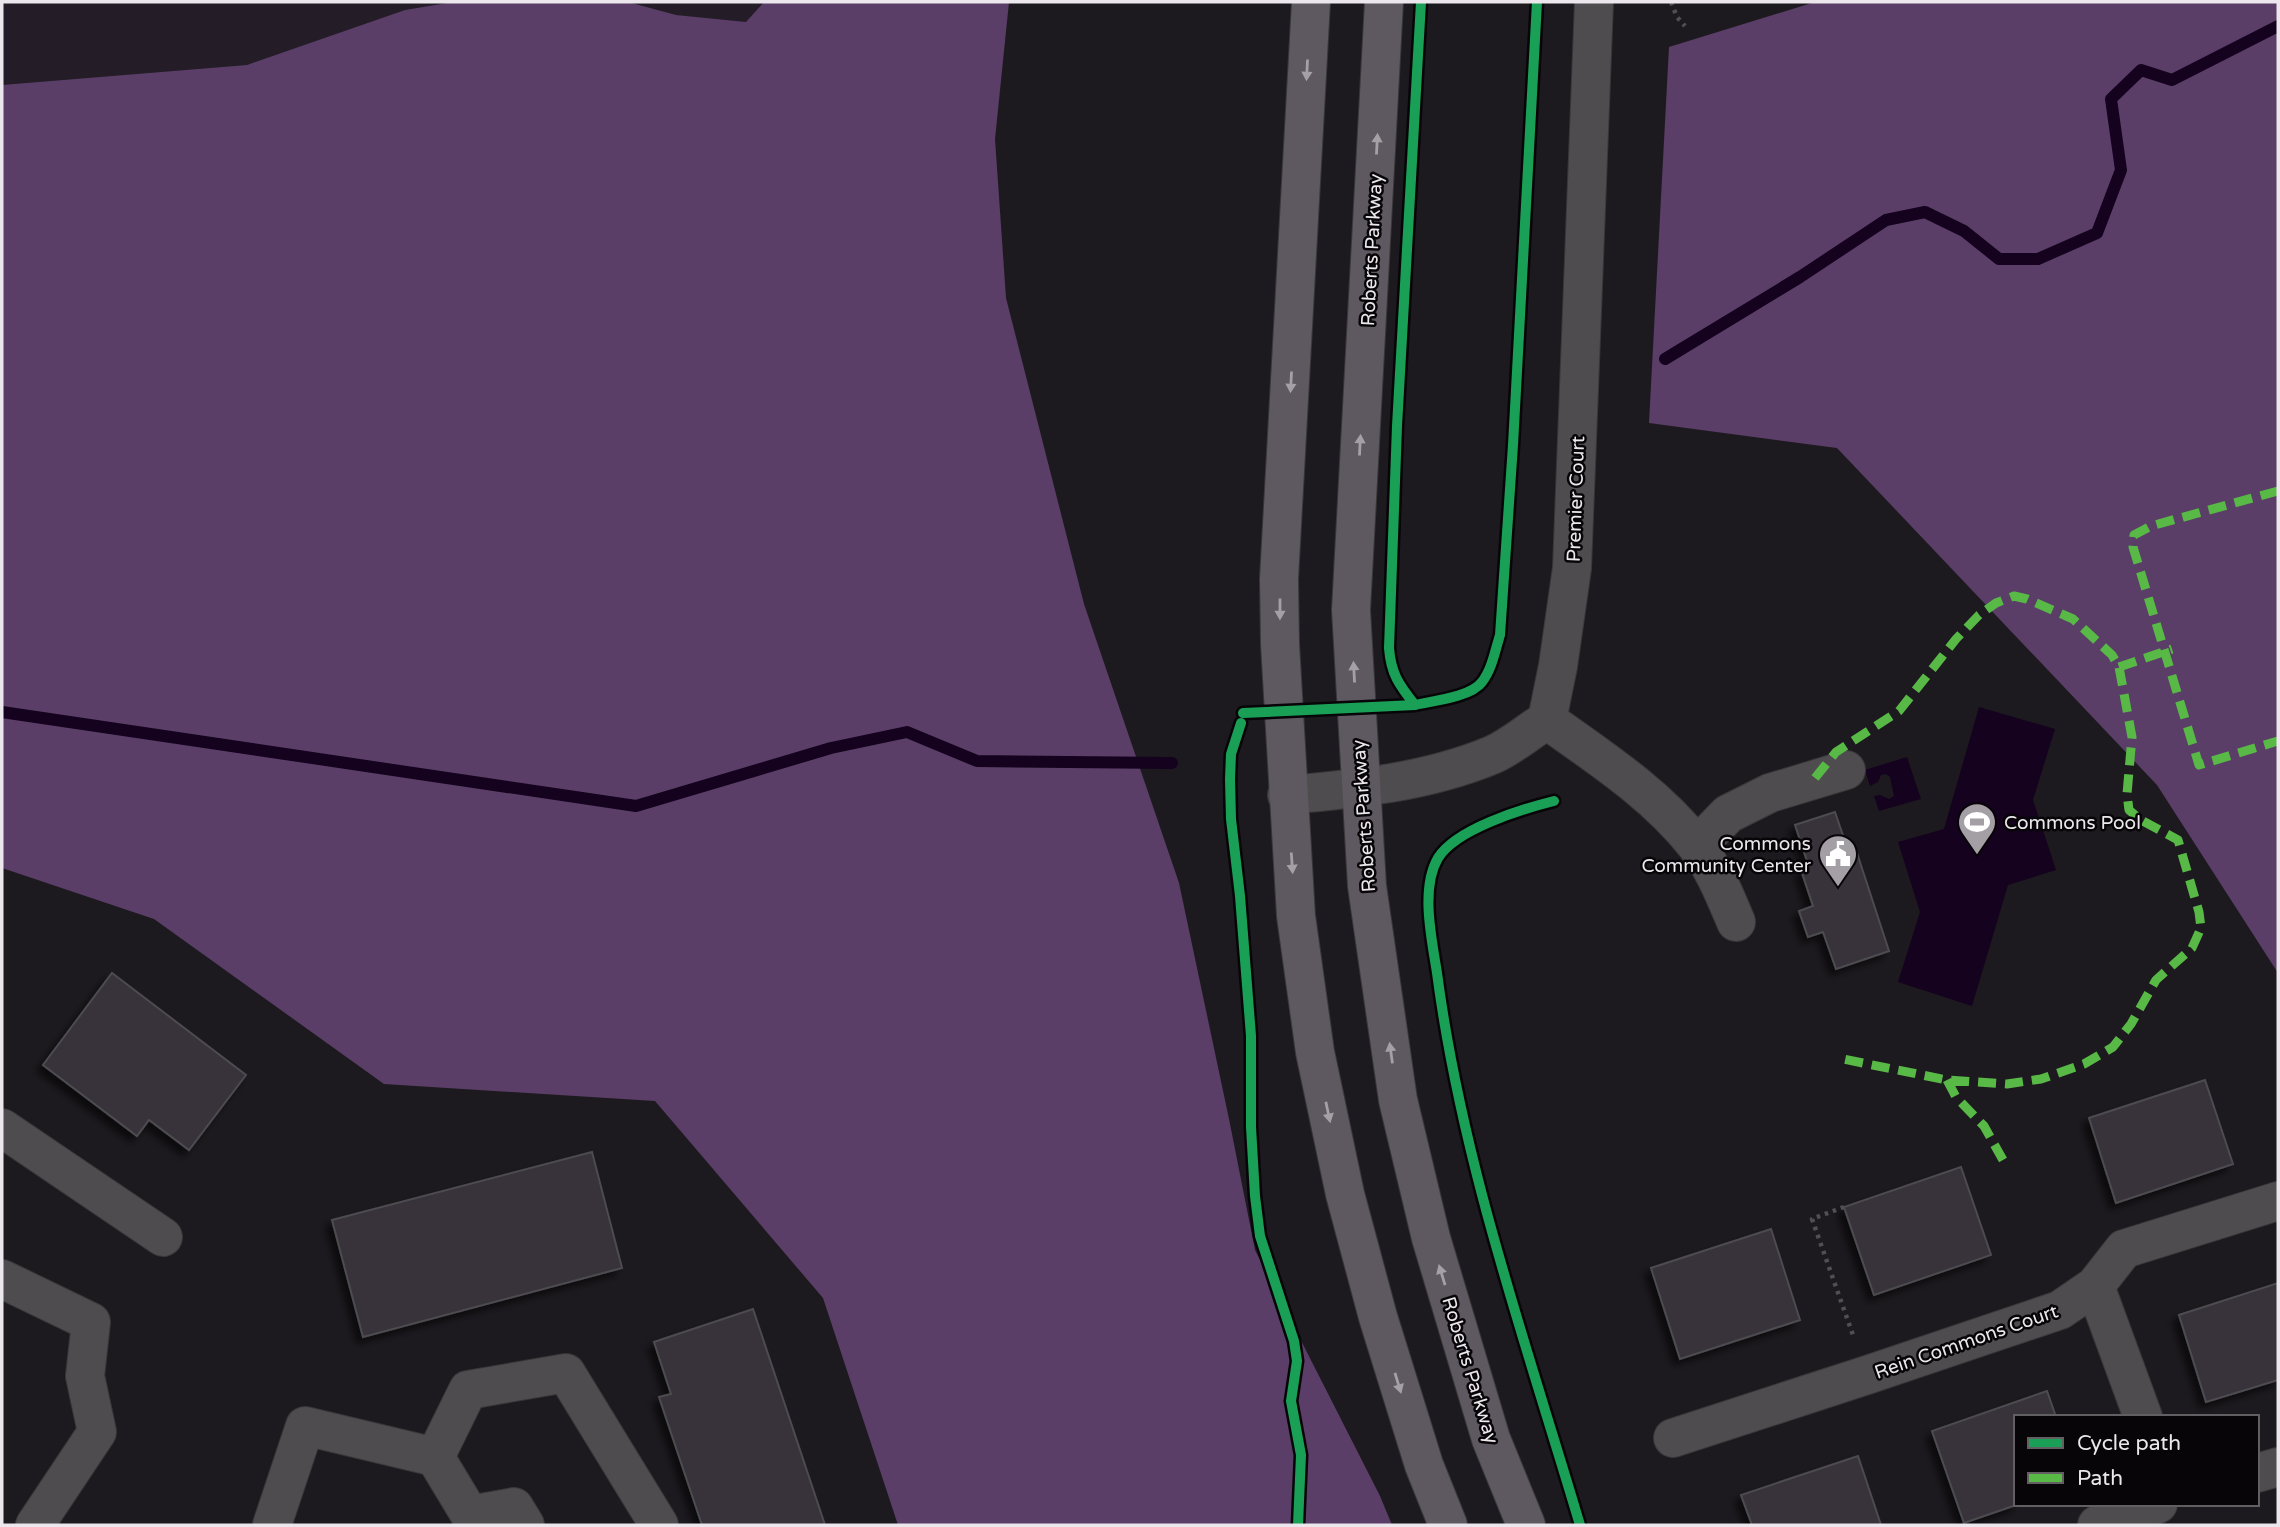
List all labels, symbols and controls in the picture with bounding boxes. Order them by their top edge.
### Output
one-way arrow [1301,59,1312,81]
one-way arrow [1371,133,1382,155]
street label: Roberts Parkway [1357,173,1387,327]
one-way arrow [1285,371,1296,393]
one-way arrow [1355,433,1366,455]
street label: Premier Court [1563,436,1589,562]
one-way arrow [1274,598,1286,620]
one-way arrow [1348,661,1359,683]
street label: Roberts Parkway [1348,739,1380,893]
sports icon: Commons Pool [1956,801,1998,856]
place label: Commons Pool [2004,812,2141,834]
place label: Commons Community Center [1641,833,1812,877]
public building icon: Commons Community Center [1817,833,1859,888]
one-way arrow [1287,852,1298,874]
one-way arrow [1386,1042,1397,1064]
one-way arrow [1323,1101,1334,1123]
one-way arrow [1436,1264,1447,1285]
street label: Roberts Parkway [1437,1294,1503,1447]
street label: Rein Commons Court [1872,1300,2061,1384]
one-way arrow [1394,1372,1404,1393]
legend [2014,1415,2259,1506]
text: Cycle path [2077,1431,2181,1456]
text: Path [2077,1466,2123,1491]

